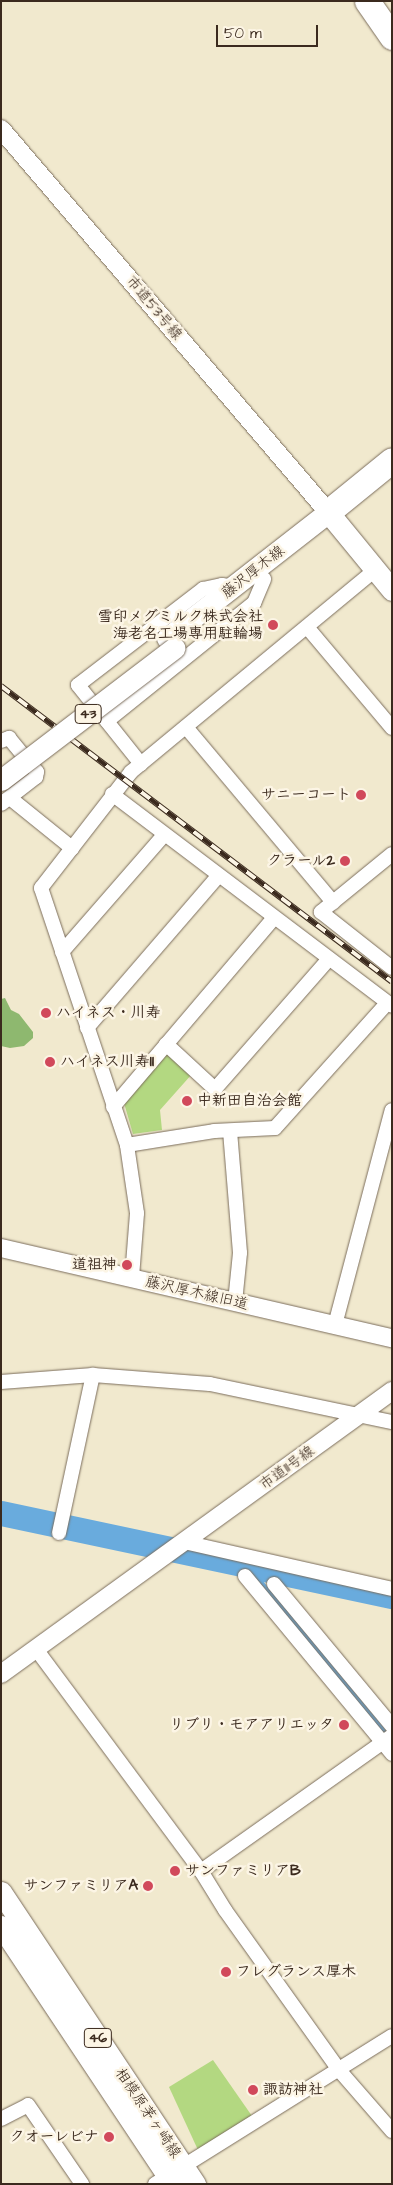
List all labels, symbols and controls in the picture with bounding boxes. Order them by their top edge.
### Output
scale bar [218,15,320,47]
text: 50 m [224,23,262,44]
street label: 市道53号線 [122,272,186,344]
street label: 藤沢厚木線 [218,542,288,602]
place label: 雪印メグミルク株式会社 海老名工場専用駐輪場 [98,607,263,642]
marker: 雪印メグミルク株式会社 海老名工場専用駐輪場 [267,619,279,631]
road number: 43 [74,702,102,726]
place label: サニーコート [261,786,351,804]
marker: サニーコート [355,789,367,801]
place label: クラール2 [266,852,335,870]
marker: クラール2 [339,855,351,867]
place label: ハイネス・川寿 [56,1004,161,1022]
marker: ハイネス・川寿 [40,1007,52,1019]
place label: ハイネス川寿II [60,1053,155,1071]
marker: ハイネス川寿II [44,1056,56,1068]
place label: 中新田自治会館 [197,1092,302,1110]
marker: 中新田自治会館 [181,1095,193,1107]
place label: 道祖神 [72,1256,117,1274]
marker: 道祖神 [121,1259,133,1271]
street label: 藤沢厚木線旧道 [144,1272,250,1314]
street label: 市道11号線 [256,1442,318,1494]
place label: リブリ・モアアリエッタ [169,1716,334,1734]
marker: リブリ・モアアリエッタ [338,1719,350,1731]
place label: サンファミリアB [185,1862,301,1880]
marker: サンファミリアB [169,1865,181,1877]
place label: サンファミリアA [23,1877,138,1895]
marker: サンファミリアA [142,1880,154,1892]
place label: フレグランス厚木 [236,1963,356,1981]
marker: フレグランス厚木 [220,1966,232,1978]
road number: 46 [83,2026,113,2050]
street label: 相模原茅ヶ崎線 [111,2064,185,2162]
place label: 諏訪神社 [263,2081,323,2099]
marker: 諏訪神社 [247,2084,259,2096]
place label: クオーレビナ [9,2128,99,2146]
marker: クオーレビナ [103,2131,115,2143]

